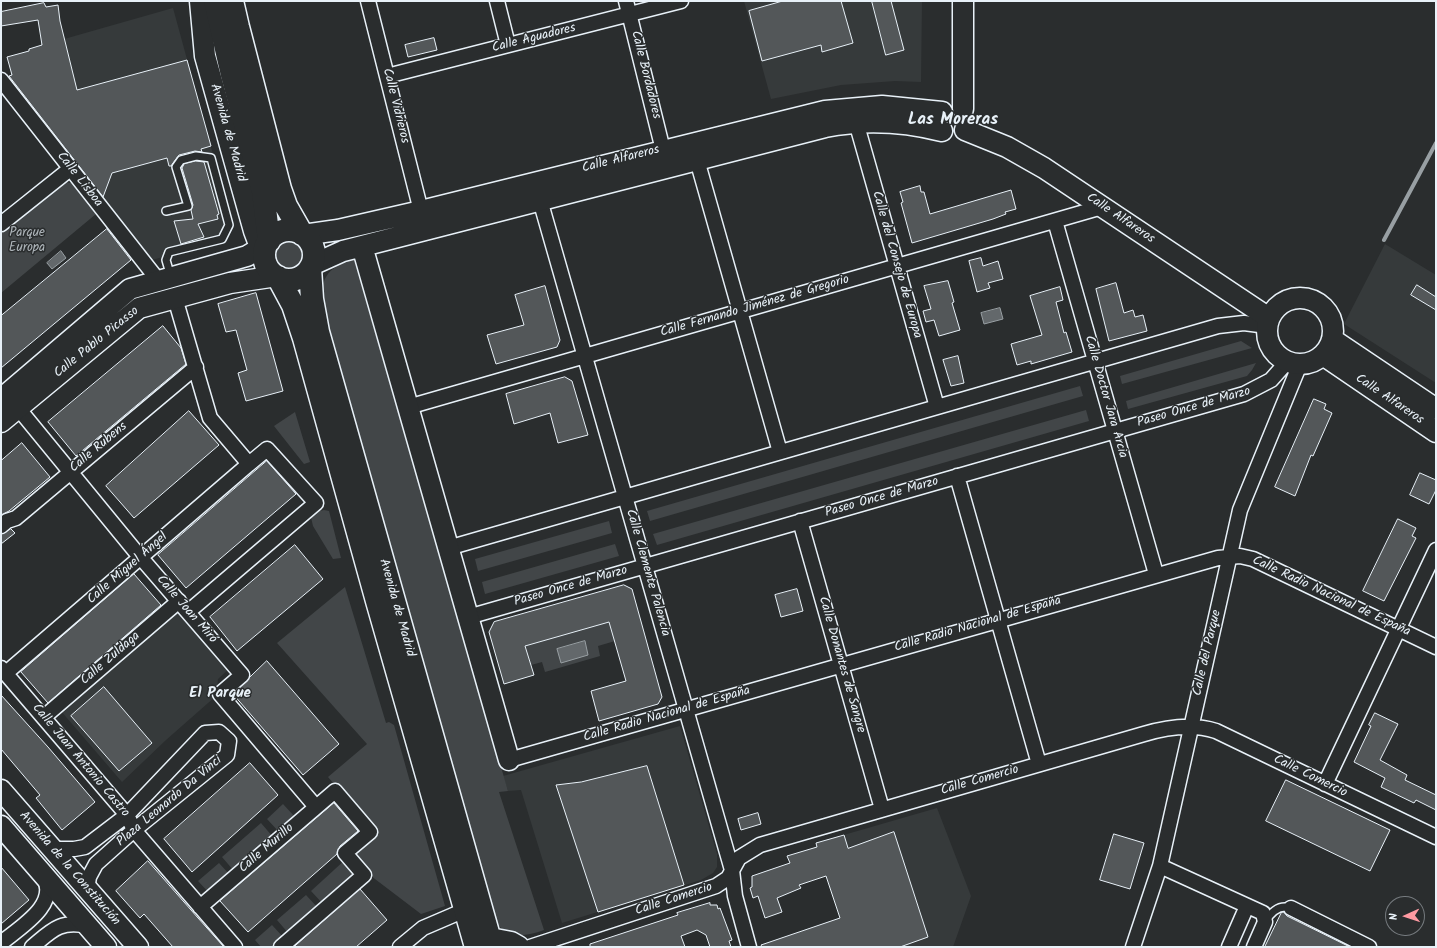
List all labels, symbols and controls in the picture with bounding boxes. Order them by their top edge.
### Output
street label: Calle Aguadores [490,21,578,57]
street label: Calle Bordadores [626,29,664,121]
street label: Calle Vidrieros [378,67,412,145]
street label: Avenida de Madrid [206,82,248,184]
district label: Las Moreras [908,111,998,131]
street label: Calle Alfareros [581,143,661,177]
street label: Calle Lisboa [53,149,105,211]
street label: Calle del Consejo de Europa [868,190,924,340]
street label: Calle Alfareros [1083,190,1157,248]
park label: Parque Europa [9,226,45,257]
street label: Calle Fernando Jiménez de Gregorio [659,273,851,341]
street label: Calle Pablo Picasso [51,304,143,382]
street label: Calle Doctor Jara Arcia [1080,334,1130,460]
street label: Calle Alfareros [1352,371,1426,429]
street label: Paseo Once de Marzo [1136,384,1252,432]
street label: Calle Rubens [67,419,131,477]
street label: Paseo Once de Marzo [824,474,940,522]
street label: Calle Clemente Palencia [621,508,673,638]
street label: Calle Miguel Ángel [85,530,171,608]
street label: Calle Radio Nacional de España [1249,553,1413,641]
street label: Avenida de Madrid [375,557,417,659]
street label: Paseo Once de Marzo [513,563,629,611]
street label: Calle Joan Miró [152,573,220,647]
street label: Calle Radio Nacional de España [893,594,1063,656]
street label: Calle Donantes de Sangre [814,595,868,735]
street label: Calle del Parque [1191,608,1225,698]
street label: Calle Zuldaga [78,629,144,689]
street label: Calle Radio Nacional de España [582,684,752,746]
district label: El Parque [189,685,251,703]
street label: Calle Juan Antonio Castro [28,701,132,821]
street label: Calle Comercio [1271,752,1349,802]
street label: Plaza Leonardo Da Vinci [114,753,226,851]
street label: Calle Comercio [939,762,1021,800]
street label: Avenida de la Constitución [15,809,123,929]
street label: Calle Murillo [236,821,298,877]
street label: Calle Comercio [633,880,715,920]
north arrow [1385,896,1425,936]
text: N [1385,913,1403,921]

